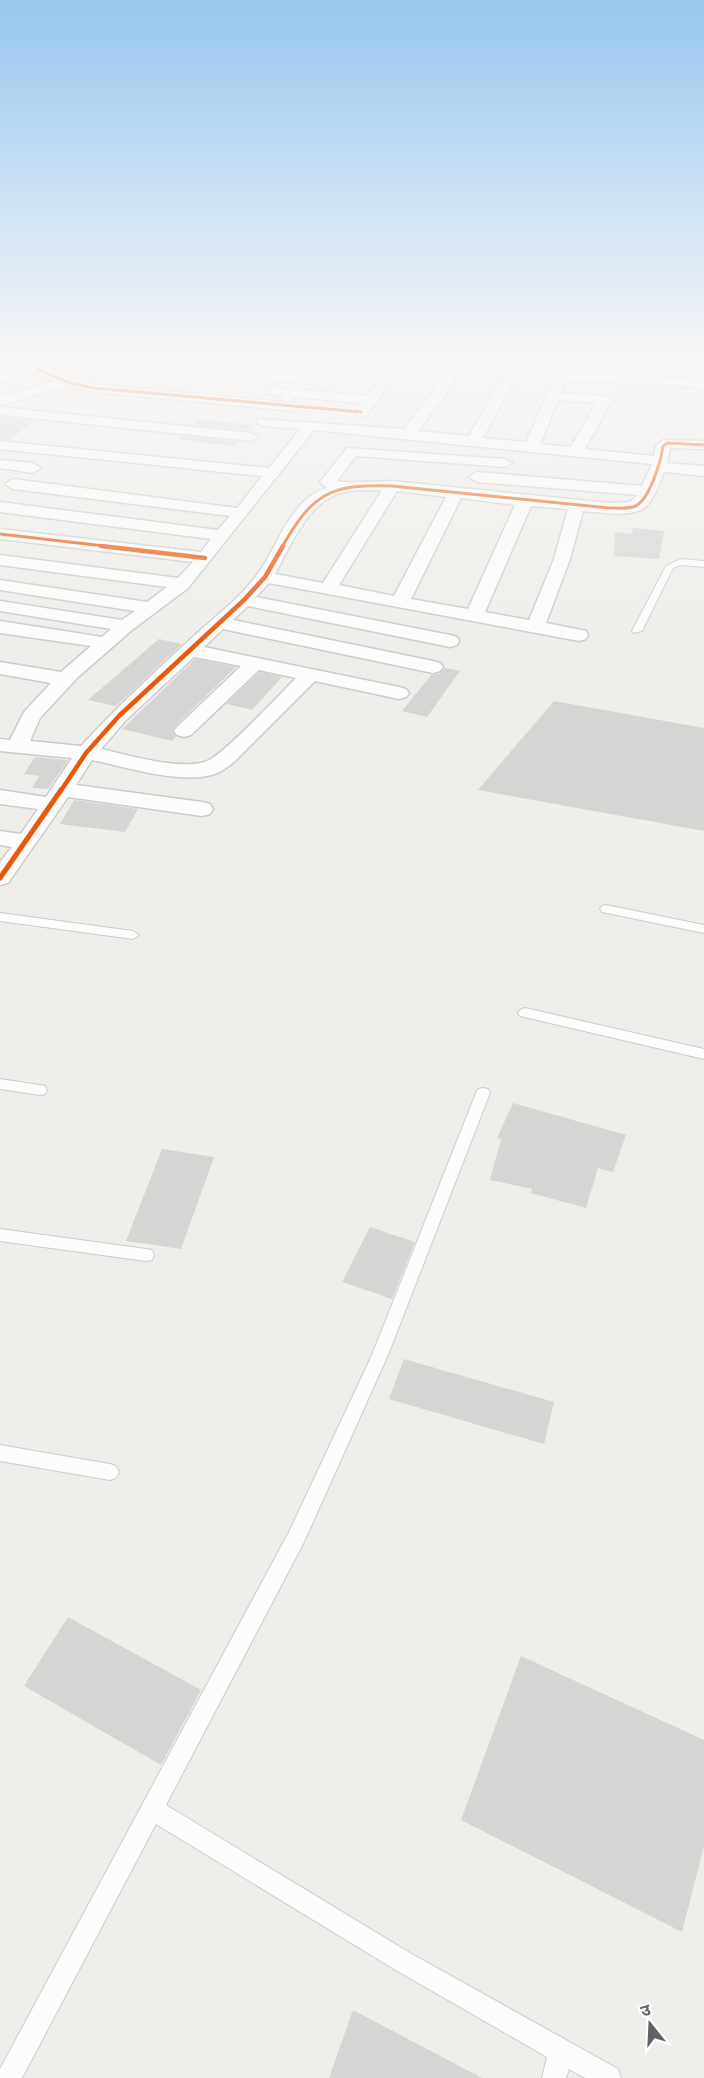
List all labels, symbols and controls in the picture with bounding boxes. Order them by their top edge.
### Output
north arrow [620,1994,680,2054]
text: उ [638,1999,653,2020]

